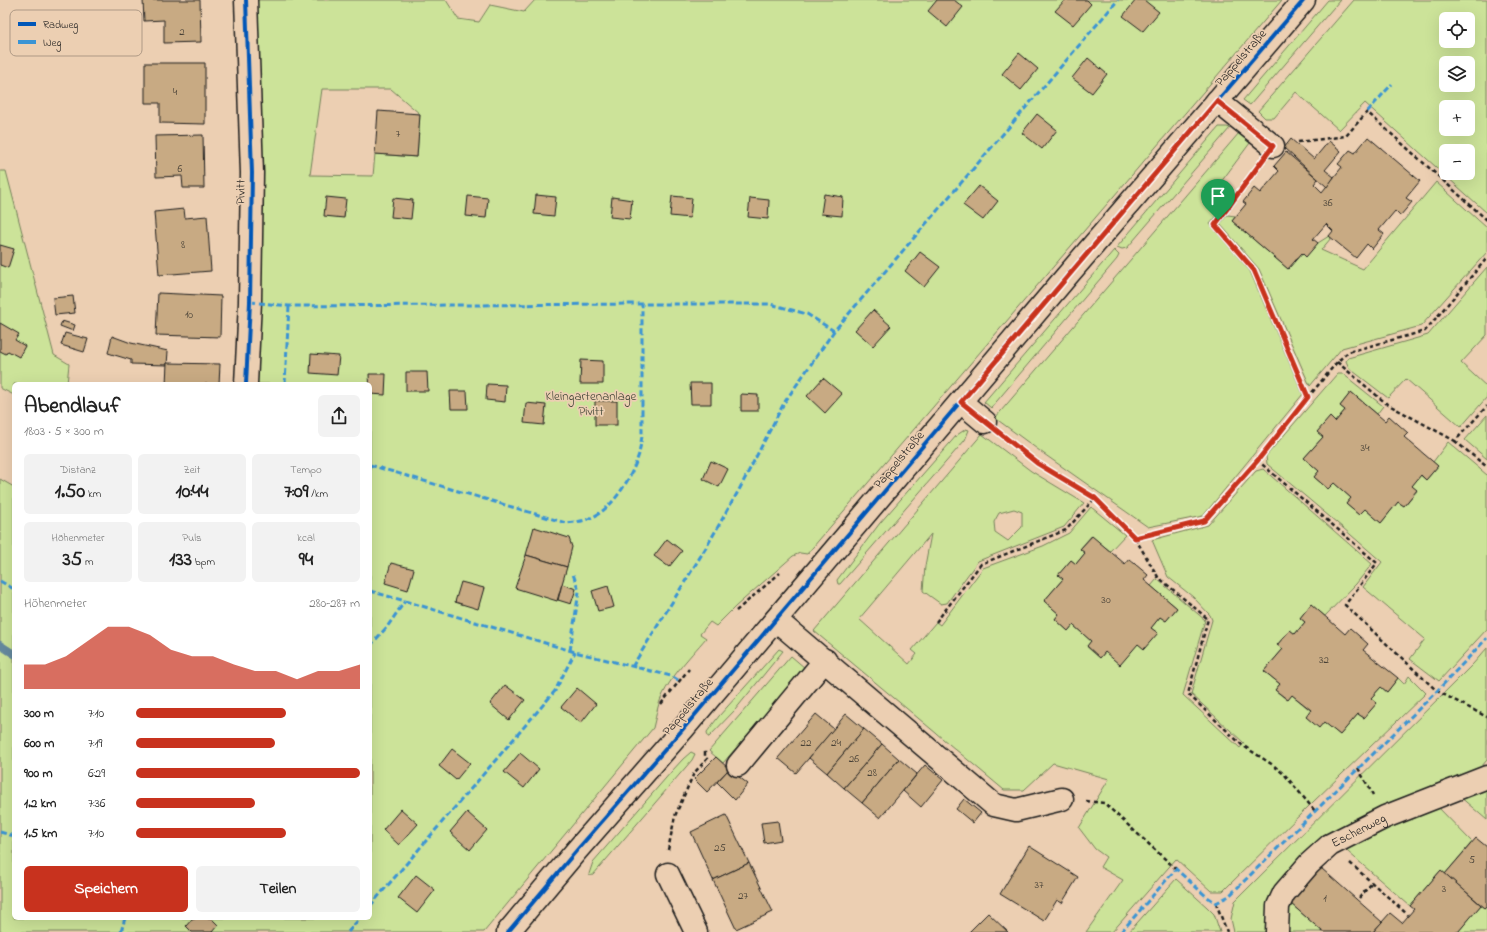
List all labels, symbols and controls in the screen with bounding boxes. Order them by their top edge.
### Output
legend [10,10,142,56]
map controls [1439,12,1475,180]
button: locate [1439,12,1475,48]
text: Radweg [43,17,78,34]
house number: 2 [179,24,185,40]
street label: Pappelstraße [1211,25,1271,91]
text: Weg [43,35,61,52]
button: layers [1439,56,1475,92]
house number: 4 [173,84,178,100]
button: + [1439,100,1475,136]
house number: 7 [396,126,401,142]
button: − [1439,144,1475,180]
house number: 6 [178,161,183,177]
street label: Pivitt [231,179,251,205]
pin [1201,179,1235,220]
icon: arrive [1207,185,1229,207]
house number: 36 [1323,195,1333,211]
house number: 8 [181,237,185,253]
house number: 10 [185,307,193,323]
park label: Kleingartenanlage Pivitt [546,387,637,421]
text: Abendlauf [24,391,121,423]
button: share [318,395,360,437]
text: 18:03 · 5 × 300 m [24,422,104,441]
street label: Pappelstraße [869,427,929,493]
house number: 34 [1360,440,1370,456]
text: Distanz [60,462,96,478]
text: Zeit [184,462,200,478]
text: Tempo [290,462,322,478]
text: 1.50 [55,478,85,507]
text: 10:44 [175,478,209,507]
text: 7:09 [284,478,309,507]
text: km [85,486,101,502]
text: /km [309,486,328,502]
text: Höhenmeter [52,530,104,546]
text: Puls [182,530,202,546]
text: kcal [297,530,315,546]
text: 35 [63,546,82,575]
text: 133 [169,546,192,575]
text: 94 [299,546,313,575]
text: m [82,554,94,570]
text: bpm [192,554,215,570]
house number: 30 [1101,592,1111,608]
text: Höhenmeter [24,594,86,613]
text: 280–287 m [309,594,360,613]
house number: 32 [1319,652,1330,668]
street label: Pappelstraße [658,674,718,740]
text: 300 m [24,704,54,723]
text: 7:10 [88,704,104,723]
text: 600 m [24,734,54,753]
text: 7:19 [88,734,103,753]
house number: 22 [801,735,812,751]
house number: 24 [831,735,841,751]
house number: 26 [849,751,859,767]
text: 900 m [24,764,52,783]
text: 6:29 [88,764,105,783]
house number: 28 [867,765,877,781]
text: 1.2 km [24,794,56,813]
text: 7:36 [88,794,106,813]
street label: Eschenweg [1328,809,1390,852]
text: 1.5 km [24,824,57,843]
text: 7:10 [88,824,104,843]
house number: 25 [714,840,726,856]
house number: 5 [1469,852,1475,868]
button: Speichern [24,866,188,912]
button: Teilen [196,866,360,912]
house number: 37 [1034,877,1044,893]
house number: 3 [1442,881,1447,897]
house number: 27 [738,888,748,904]
house number: 1 [1323,891,1327,907]

